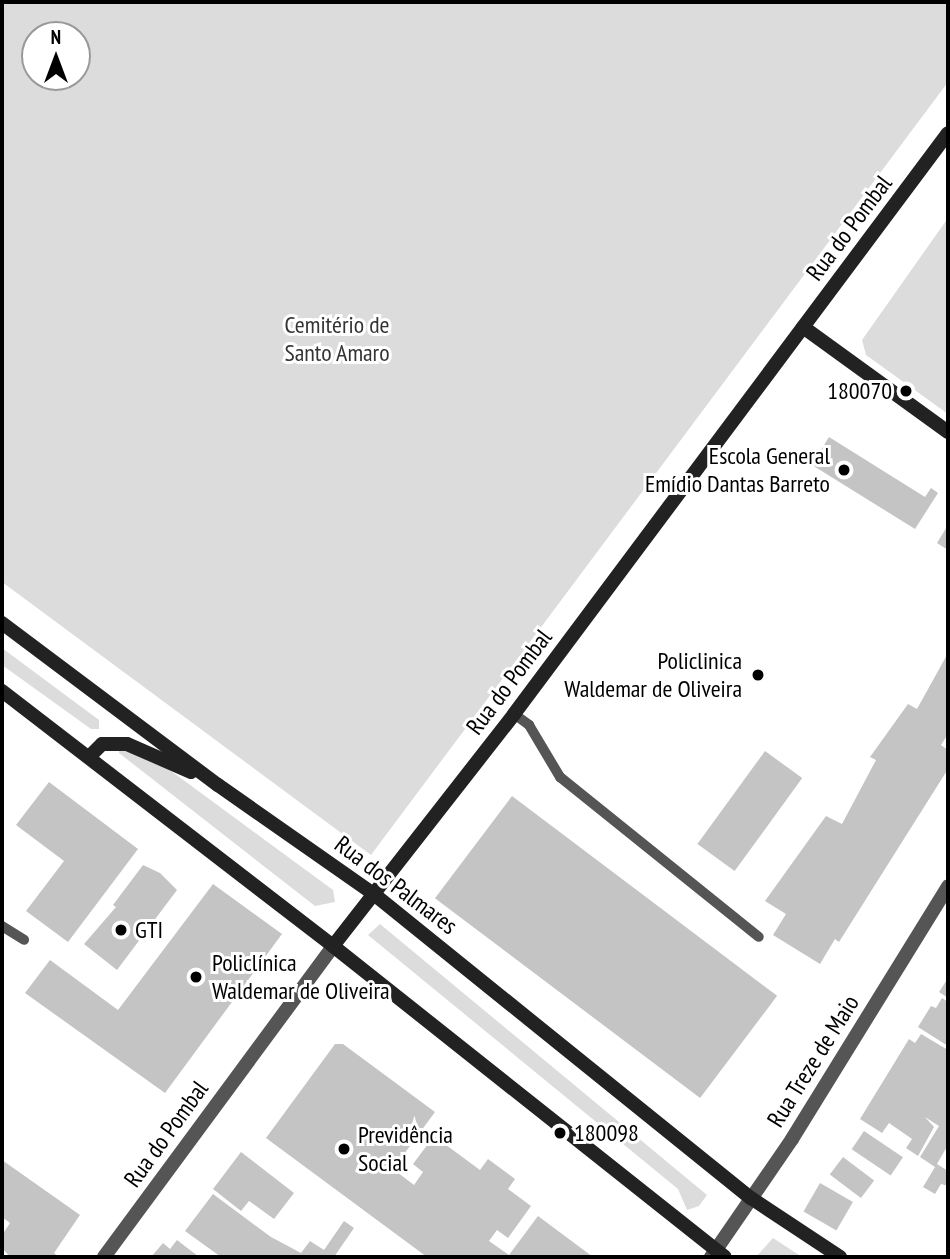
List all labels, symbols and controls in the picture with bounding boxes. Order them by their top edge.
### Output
north arrow [21,21,91,91]
text: N [51,25,61,49]
street label: Rua do Pombal [800,170,898,286]
park label: Cemitério de Santo Amaro [284,311,390,367]
place label: 180070 [827,377,892,405]
marker: 180070 [898,383,914,399]
place label: Escola General Emídio Dantas Barreto [645,442,830,498]
marker: Escola General Emídio Dantas Barreto [836,462,852,478]
street label: Rua do Pombal [460,624,558,740]
place label: Policlinica Waldemar de Oliveira [564,647,742,703]
marker: Policlinica Waldemar de Oliveira [748,665,768,685]
street label: Rua dos Palmares [329,830,463,940]
place label: GTI [135,916,163,944]
marker: GTI [113,922,129,938]
place label: Policlínica Waldemar de Oliveira [212,949,390,1005]
marker: Policlínica Waldemar de Oliveira [186,967,206,987]
street label: Rua Treze de Maio [761,989,865,1133]
street label: Rua do Pombal [118,1075,214,1193]
place label: 180098 [574,1119,639,1147]
place label: Previdência Social [358,1121,453,1177]
marker: 180098 [552,1125,568,1141]
marker: Previdência Social [336,1141,352,1157]

